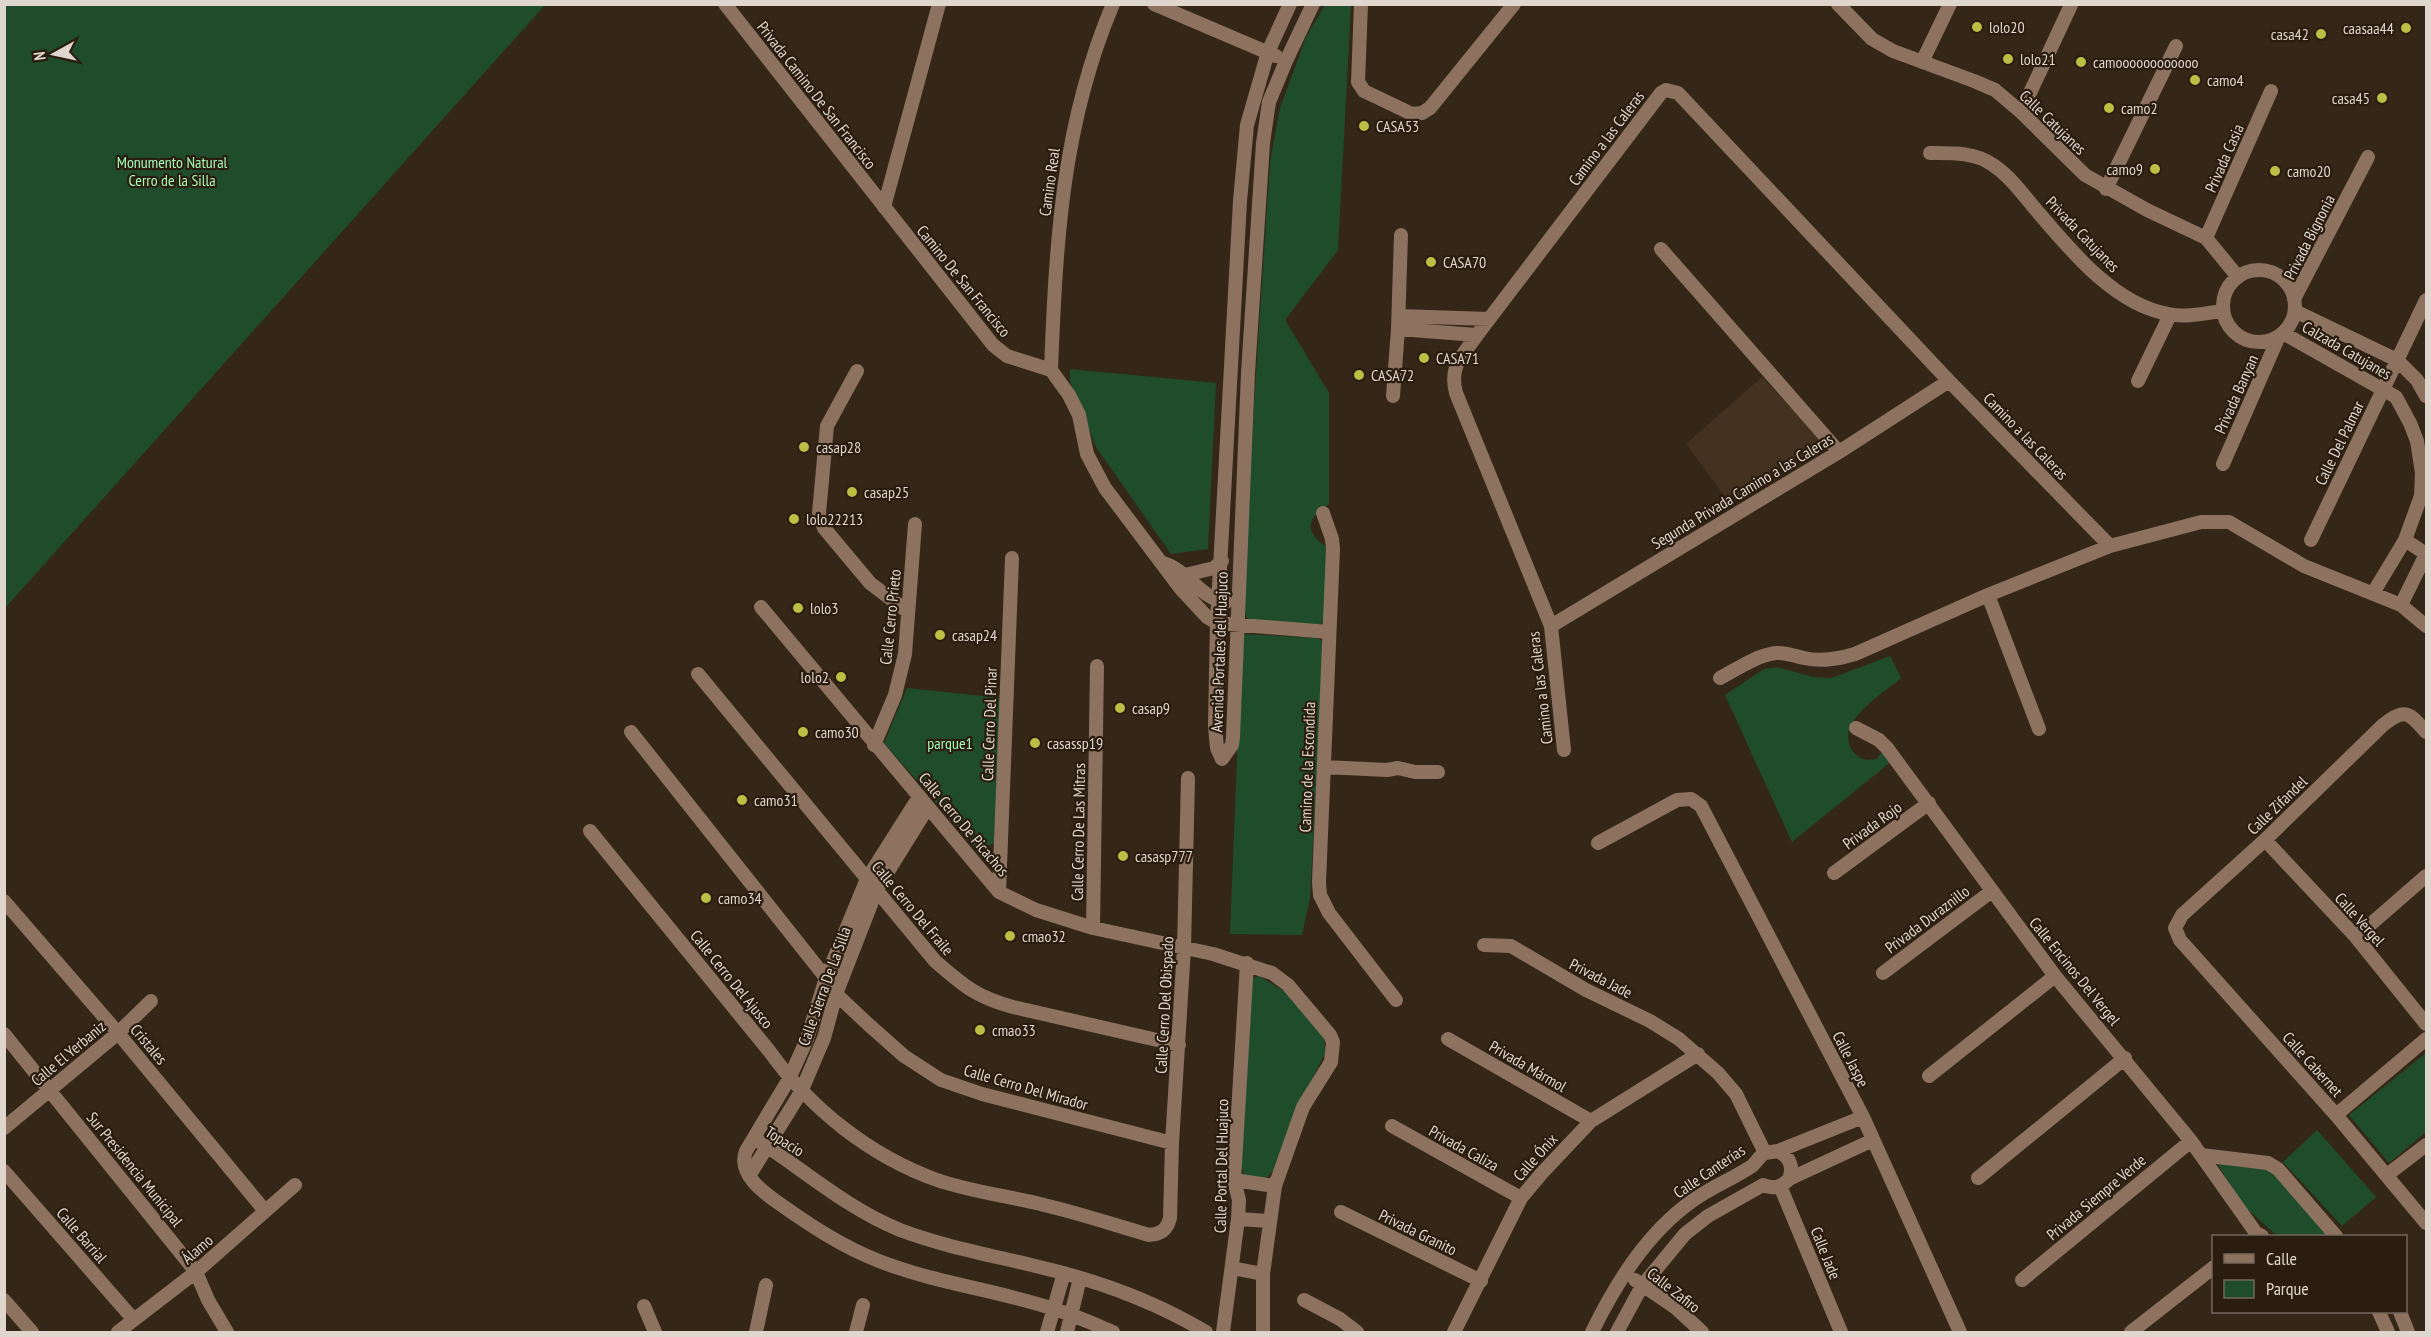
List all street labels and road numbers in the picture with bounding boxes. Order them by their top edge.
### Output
street label: Privada Camino De San Francisco [753,17,881,173]
street label: Calle Catujanes [2016,85,2090,159]
street label: Camino a las Caleras [1564,87,1648,189]
street label: Privada Casia [2200,121,2248,195]
street label: Camino Real [1034,146,1064,217]
street label: Privada Bignonia [2279,191,2339,283]
street label: Privada Catujanes [2042,192,2124,276]
street label: Camino De San Francisco [913,221,1015,341]
street label: Calzada Catujanes [2299,316,2395,384]
street label: Privada Banyan [2210,351,2262,437]
street label: Camino a las Caleras [1979,388,2073,484]
street label: Calle Del Palmar [2310,397,2368,488]
street label: Segunda Privada Camino a las Caleras [1648,429,1836,553]
street label: Calle Cerro Prieto [875,568,905,666]
street label: Avenida Portales del Huajuco [1206,571,1232,733]
street label: Camino a las Caleras [1523,630,1557,746]
street label: Calle Cerro Del Pinar [977,666,1001,781]
street label: Camino de la Escondida [1295,701,1319,833]
street label: Calle Cerro De Las Mitras [1067,763,1089,901]
street label: Calle Cerro De Picachos [915,768,1013,880]
street label: Calle Zifandel [2243,771,2311,839]
street label: Privada Rojo [1838,797,1906,853]
street label: Calle Cerro Del Fraile [868,857,958,959]
street label: Privada Duraznillo [1881,881,1973,957]
street label: Calle Vergel [2331,888,2390,950]
street label: Calle Encinos Del Vergel [2025,913,2125,1029]
street label: Calle Sierra De La Silla [793,924,855,1048]
street label: Calle Cerro Del Ajusco [686,926,778,1032]
street label: Calle Cerro Del Obispado [1150,936,1178,1074]
street label: Privada Jade [1566,954,1636,1002]
street label: Calle El Yerbaniz [27,1016,110,1090]
street label: Cristales [126,1020,172,1068]
street label: Calle Cabernet [2279,1027,2348,1101]
street label: Calle Jaspe [1828,1028,1874,1090]
street label: Privada Mármol [1486,1036,1570,1096]
street label: Calle Cerro Del Mirador [962,1060,1091,1114]
street label: Calle Portal Del Huajuco [1210,1099,1232,1233]
street label: Sur Presidencia Municipal [83,1108,188,1231]
street label: Topacio [762,1121,808,1161]
street label: Privada Caliza [1426,1121,1502,1175]
street label: Calle Ónix [1509,1129,1562,1185]
street label: Calle Canterías [1669,1140,1749,1202]
street label: Privada Siempre Verde [2042,1150,2150,1244]
street label: Calle Barrial [52,1203,112,1267]
street label: Privada Granito [1376,1205,1460,1260]
street label: Calle Jade [1806,1224,1846,1282]
street label: Álamo [177,1230,217,1268]
street label: Calle Zafiro [1643,1263,1705,1317]

